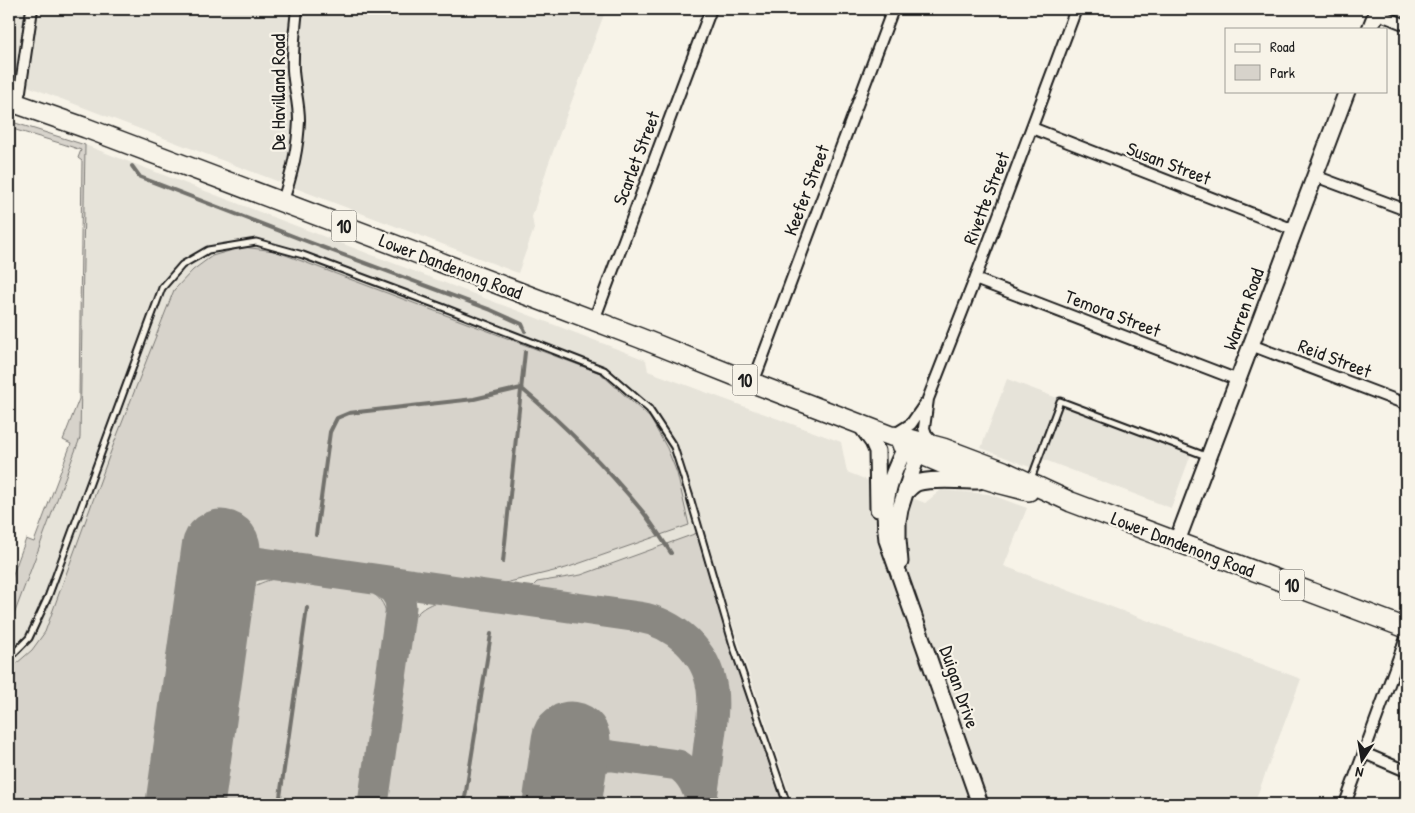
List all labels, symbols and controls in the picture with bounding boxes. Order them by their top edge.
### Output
legend [1225,28,1388,92]
street label: De Havilland Road [265,33,291,150]
text: Road [1270,36,1295,57]
text: Park [1270,62,1295,83]
street label: Scarlet Street [606,107,666,209]
street label: Susan Street [1123,135,1215,191]
street label: Keefer Street [777,140,835,239]
street label: Rivette Street [956,147,1016,248]
road number: 10 [332,210,356,242]
street label: Lower Dandenong Road [376,227,527,306]
street label: Warren Road [1216,264,1270,354]
street label: Temora Street [1061,283,1165,343]
street label: Reid Street [1295,332,1376,384]
road number: 10 [732,364,758,396]
street label: Lower Dandenong Road [1108,505,1259,584]
road number: 10 [1280,570,1304,600]
street label: Duigan Drive [934,642,986,732]
north arrow [1338,736,1388,786]
text: N [1353,763,1365,783]

